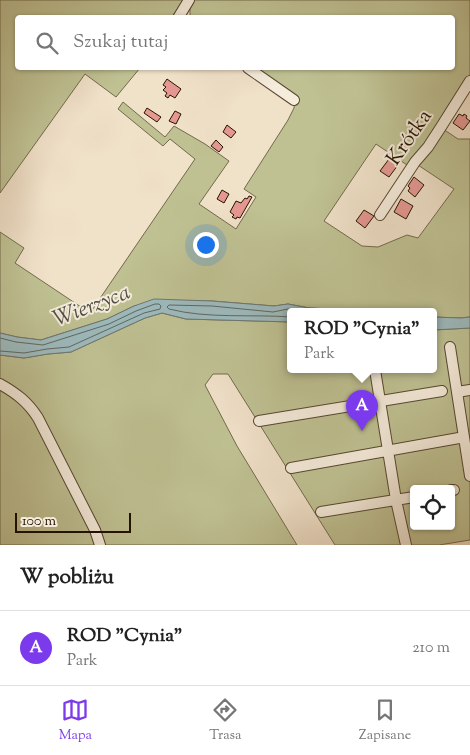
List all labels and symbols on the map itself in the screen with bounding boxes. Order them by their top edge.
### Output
street label: Krótka [380,104,440,172]
your location [193,232,219,258]
water label: Wierzyca [49,278,135,336]
pin: A [346,390,378,431]
scale bar [15,510,131,533]

